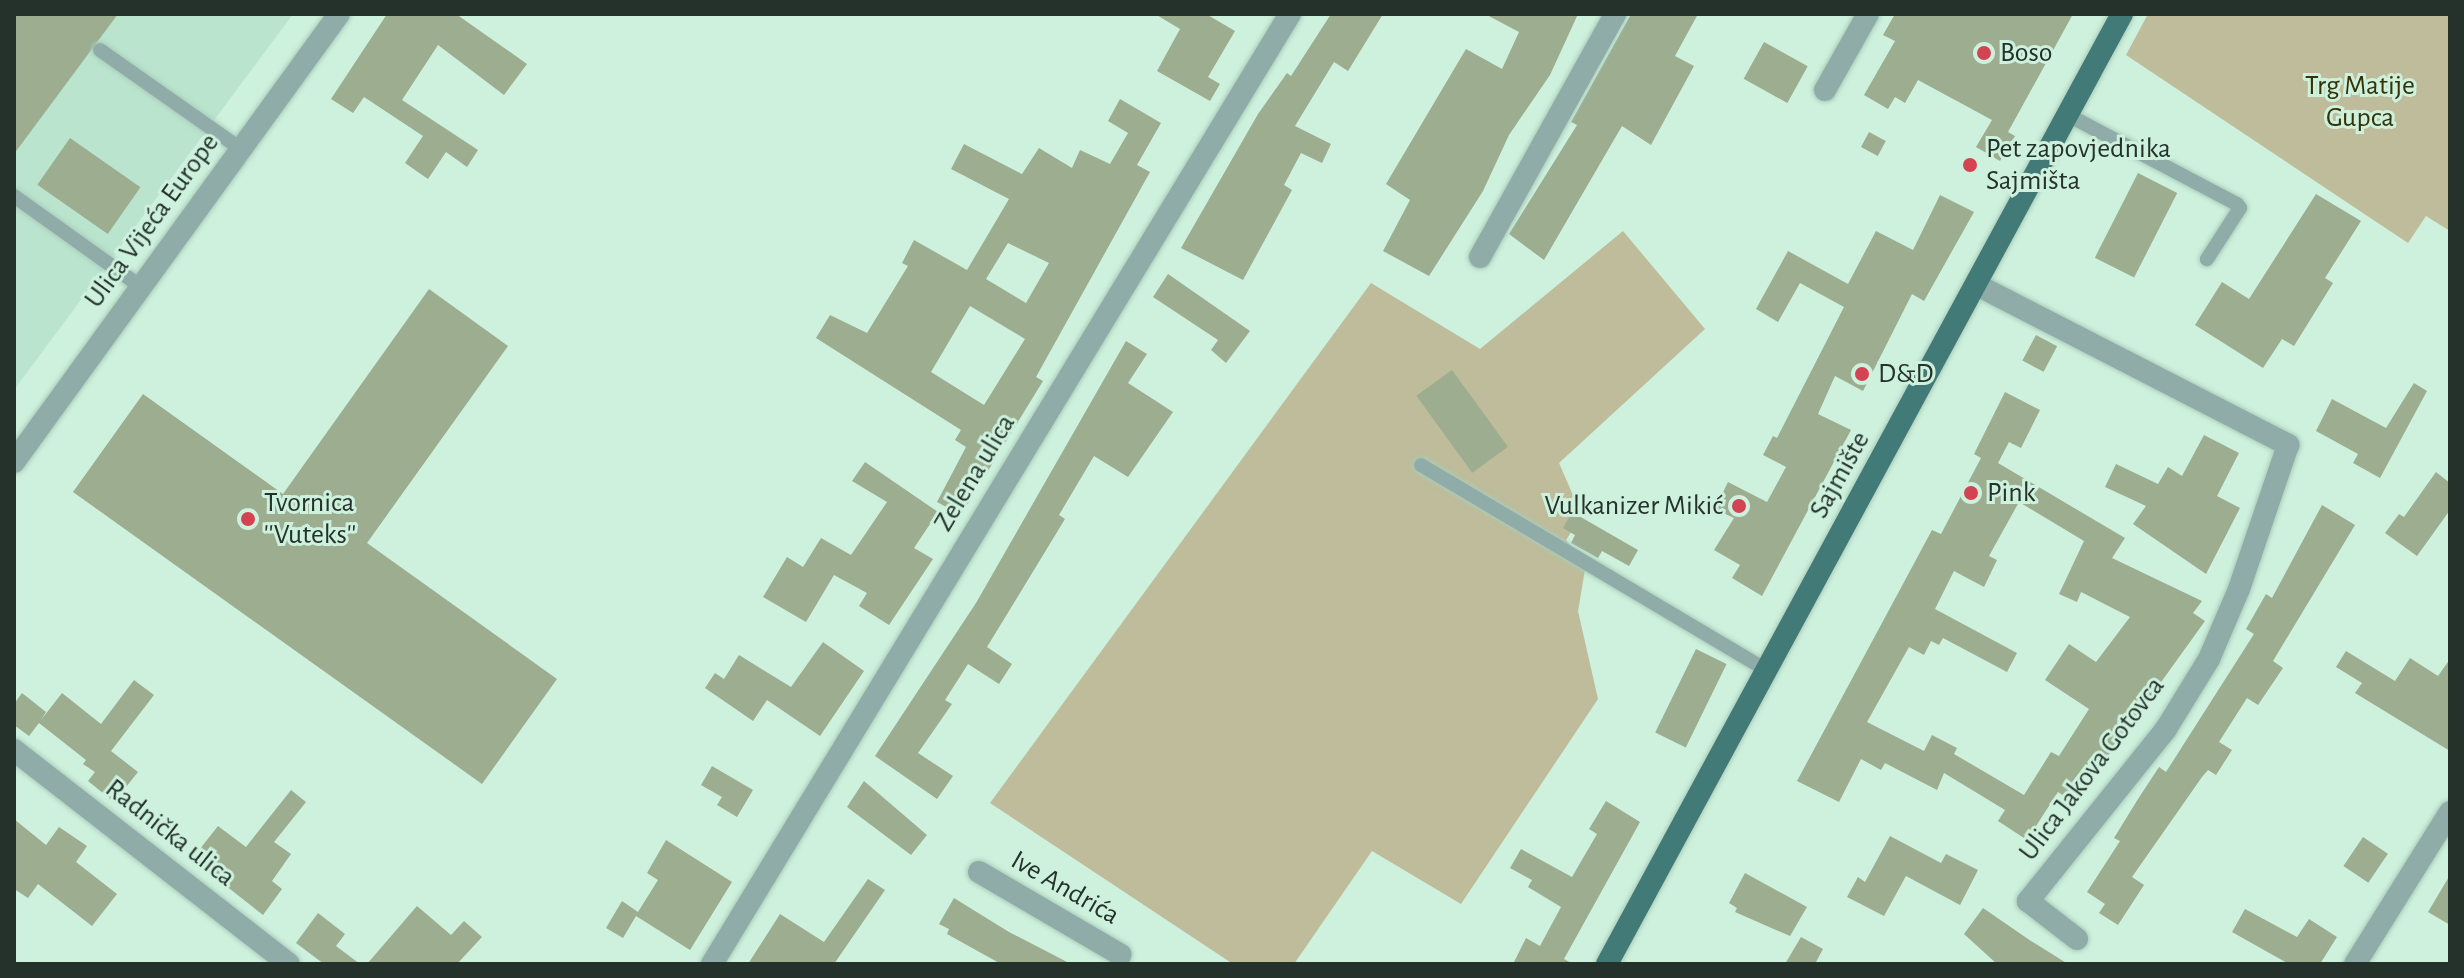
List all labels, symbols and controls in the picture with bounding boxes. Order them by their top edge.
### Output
place label: Boso [2000,36,2053,70]
marker: Boso [1975,44,1993,62]
park label: Trg Matije Gupca [2305,69,2415,135]
street label: Ulica Vijeća Europe [78,127,226,315]
place label: Pet zapovjednika Sajmišta [1986,132,2171,198]
marker: Pet zapovjednika Sajmišta [1961,156,1979,174]
place label: D&D [1878,357,1934,391]
marker: D&D [1853,365,1871,383]
street label: Zelena ulica [927,409,1023,537]
street label: Sajmište [1803,426,1877,524]
place label: Pink [1987,476,2036,510]
marker: Pink [1962,484,1980,502]
place label: Tvornica ''Vuteks'' [264,486,356,552]
place label: Vulkanizer Mikić [1544,489,1723,523]
marker: Vulkanizer Mikić [1730,497,1748,515]
marker: Tvornica ''Vuteks'' [239,510,257,528]
street label: Ulica Jakova Gotovca [2012,670,2172,868]
street label: Radnička ulica [98,772,242,894]
street label: Ive Andrića [1005,844,1125,932]

